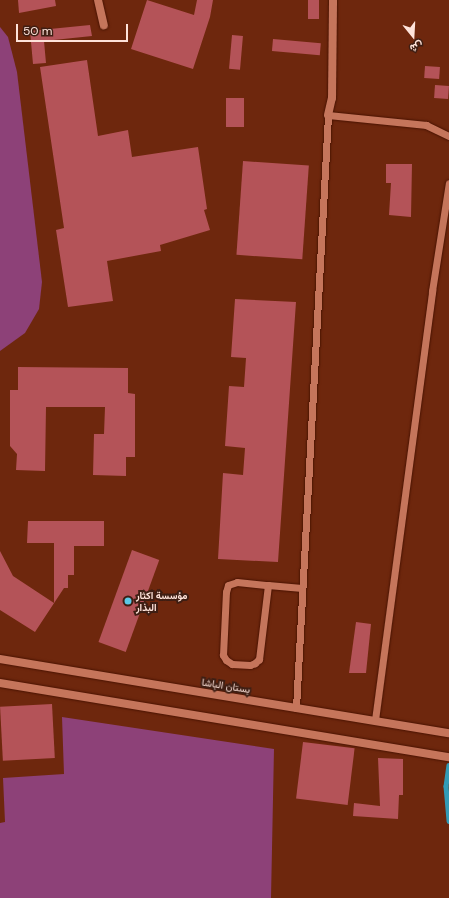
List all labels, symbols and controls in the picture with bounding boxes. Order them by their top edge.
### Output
scale bar [18,16,130,42]
north arrow [393,16,433,56]
text: 50 m [23,23,52,39]
text: ش [408,39,425,56]
place label: مؤسسة اكثار البذار [136,589,187,612]
marker: مؤسسة اكثار البذار [123,596,133,606]
street label: بستان الباشا [201,676,251,696]

